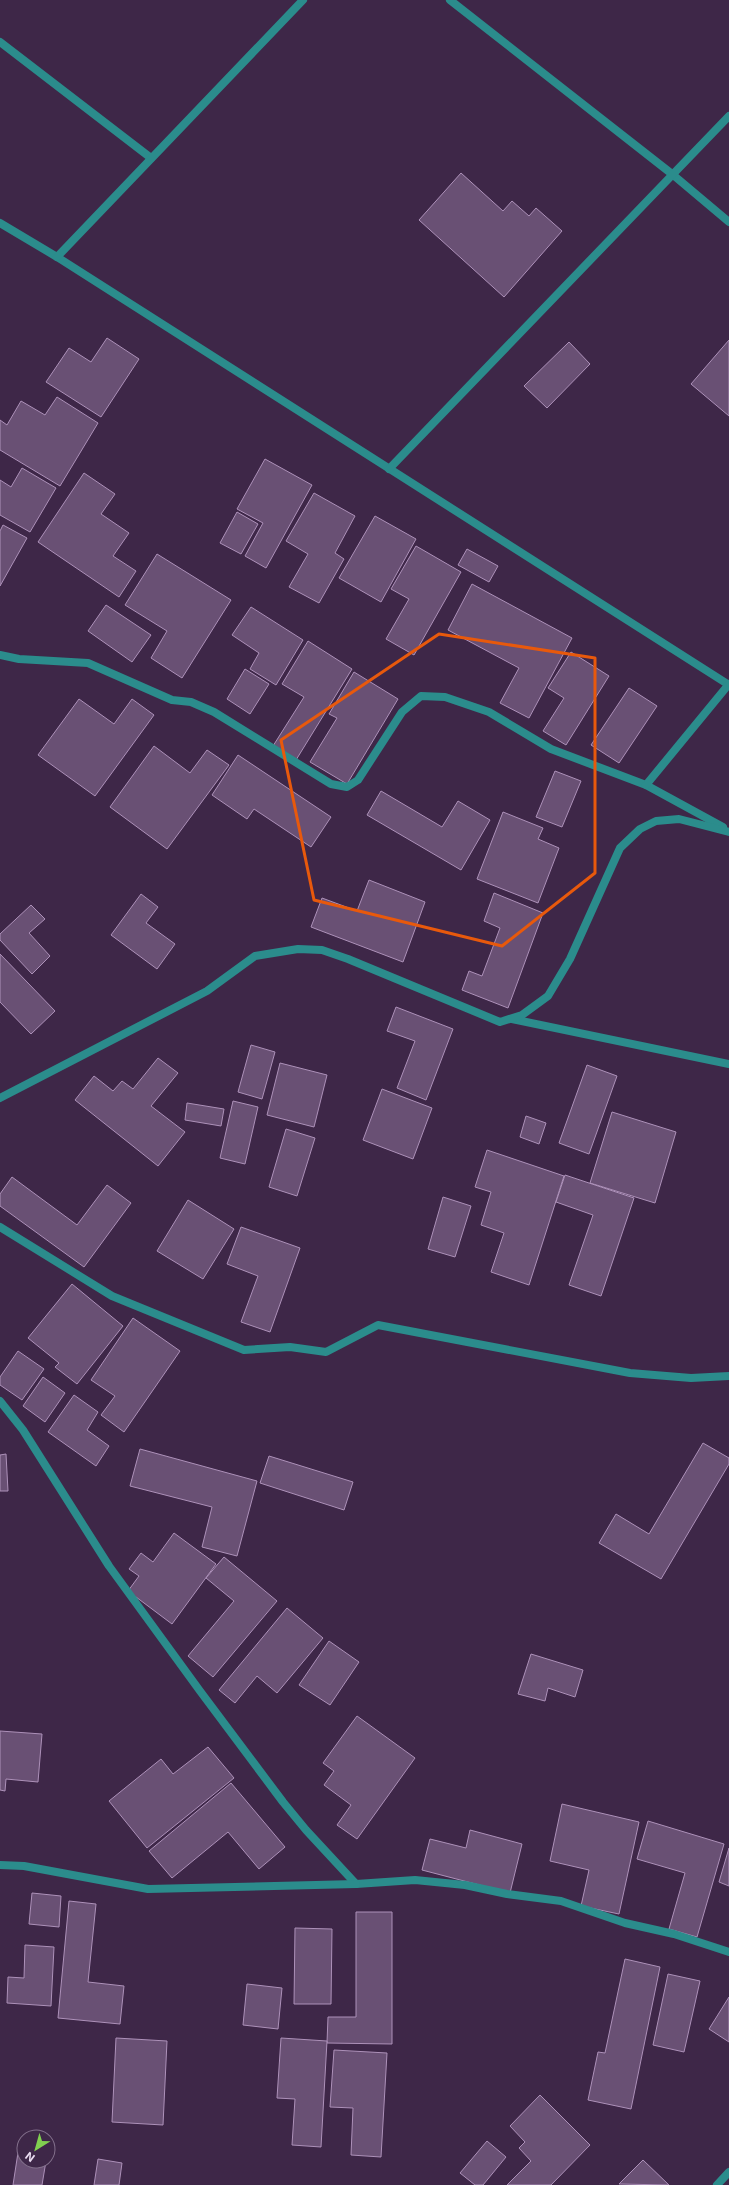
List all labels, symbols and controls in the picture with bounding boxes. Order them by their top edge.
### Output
north arrow [16,2129,56,2169]
text: N [22,2149,38,2165]

